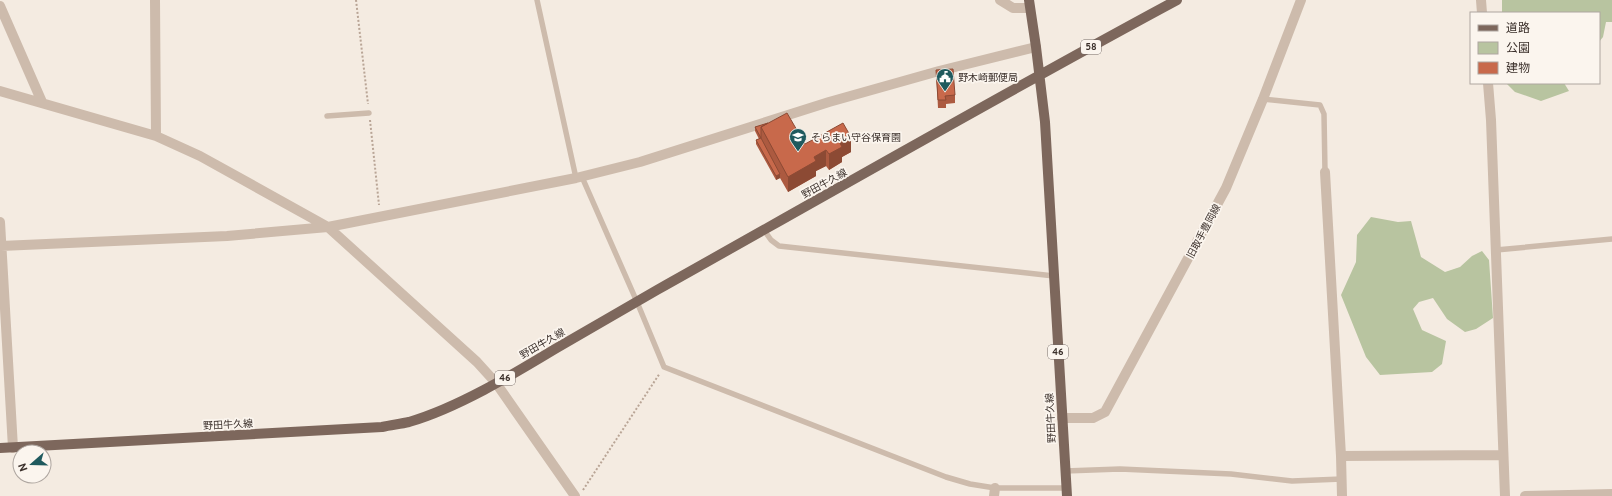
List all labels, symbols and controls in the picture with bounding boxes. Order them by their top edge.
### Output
legend [1470,12,1600,84]
text: 道路 [1506,21,1530,37]
road number: 58 [1081,40,1101,54]
text: 公園 [1506,41,1530,57]
text: 建物 [1506,61,1530,77]
public building icon: 野木崎郵便局 [935,67,955,92]
place label: 野木崎郵便局 [958,72,1018,85]
school or university icon: そらまい守谷保育園 [788,127,808,152]
place label: そらまい守谷保育園 [811,132,901,145]
street label: 野田牛久線 [800,167,850,202]
street label: 旧取手豊岡線 [1185,202,1224,261]
street label: 野田牛久線 [518,326,568,362]
road number: 46 [1048,345,1068,359]
road number: 46 [495,371,515,385]
street label: 野田牛久線 [1044,393,1059,443]
street label: 野田牛久線 [203,418,253,433]
north arrow [12,444,52,484]
text: N [16,461,31,473]

